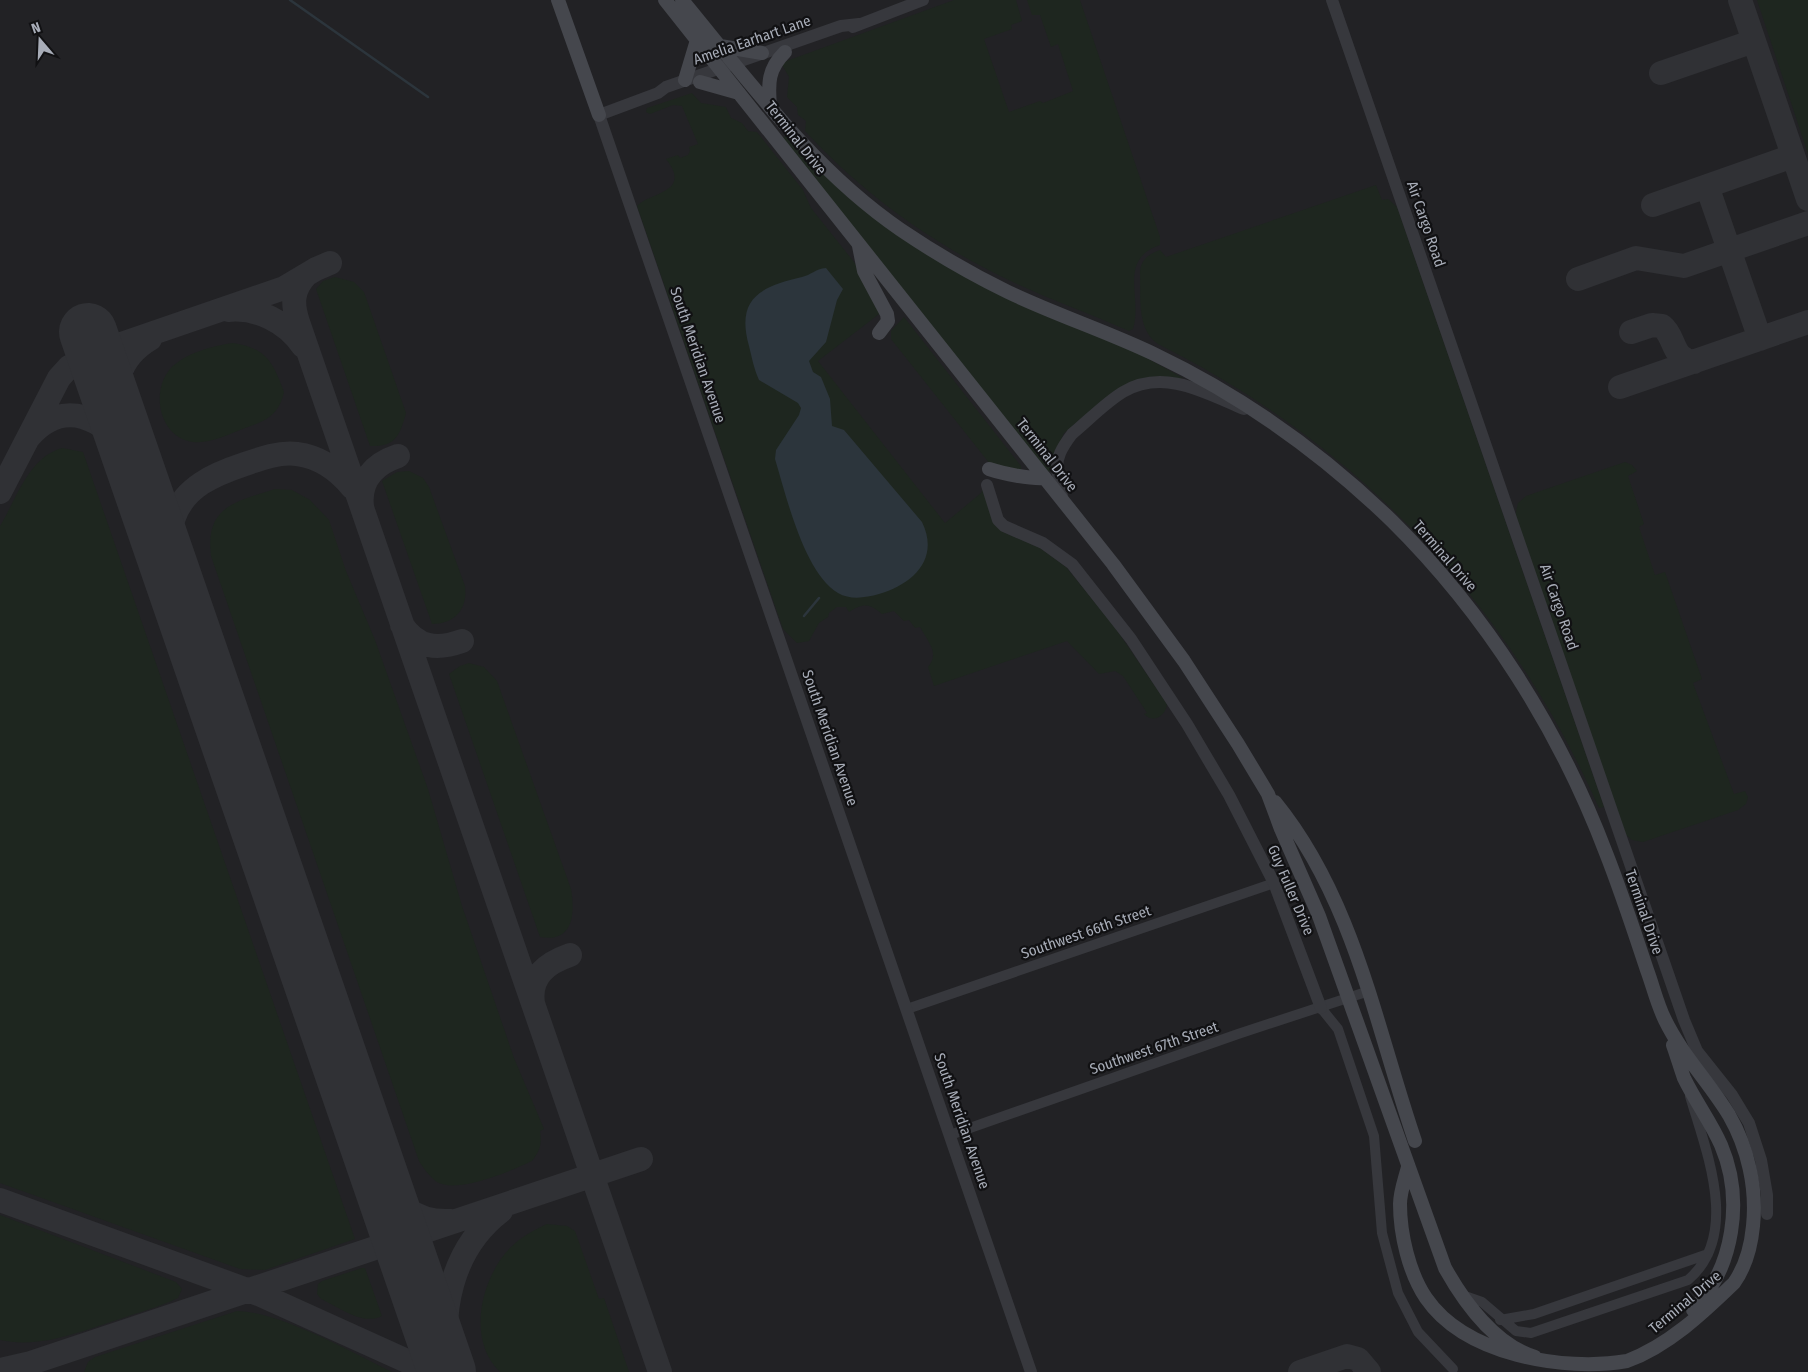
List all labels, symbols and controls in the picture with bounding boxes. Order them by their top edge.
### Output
street label: Amelia Earhart Lane [691,11,813,69]
north arrow [15,15,65,65]
text: N [29,19,43,38]
street label: Terminal Drive [762,98,830,178]
street label: Air Cargo Road [1403,179,1449,269]
street label: South Meridian Avenue [666,285,730,425]
street label: Terminal Drive [1013,415,1081,495]
street label: Terminal Drive [1409,517,1481,595]
street label: Air Cargo Road [1536,562,1582,652]
street label: South Meridian Avenue [798,668,862,808]
street label: Guy Fuller Drive [1264,842,1318,938]
street label: Terminal Drive [1621,867,1667,957]
street label: Southwest 66th Street [1019,901,1153,963]
street label: Southwest 67th Street [1087,1018,1221,1078]
street label: South Meridian Avenue [930,1051,994,1191]
street label: Terminal Drive [1645,1267,1725,1337]

